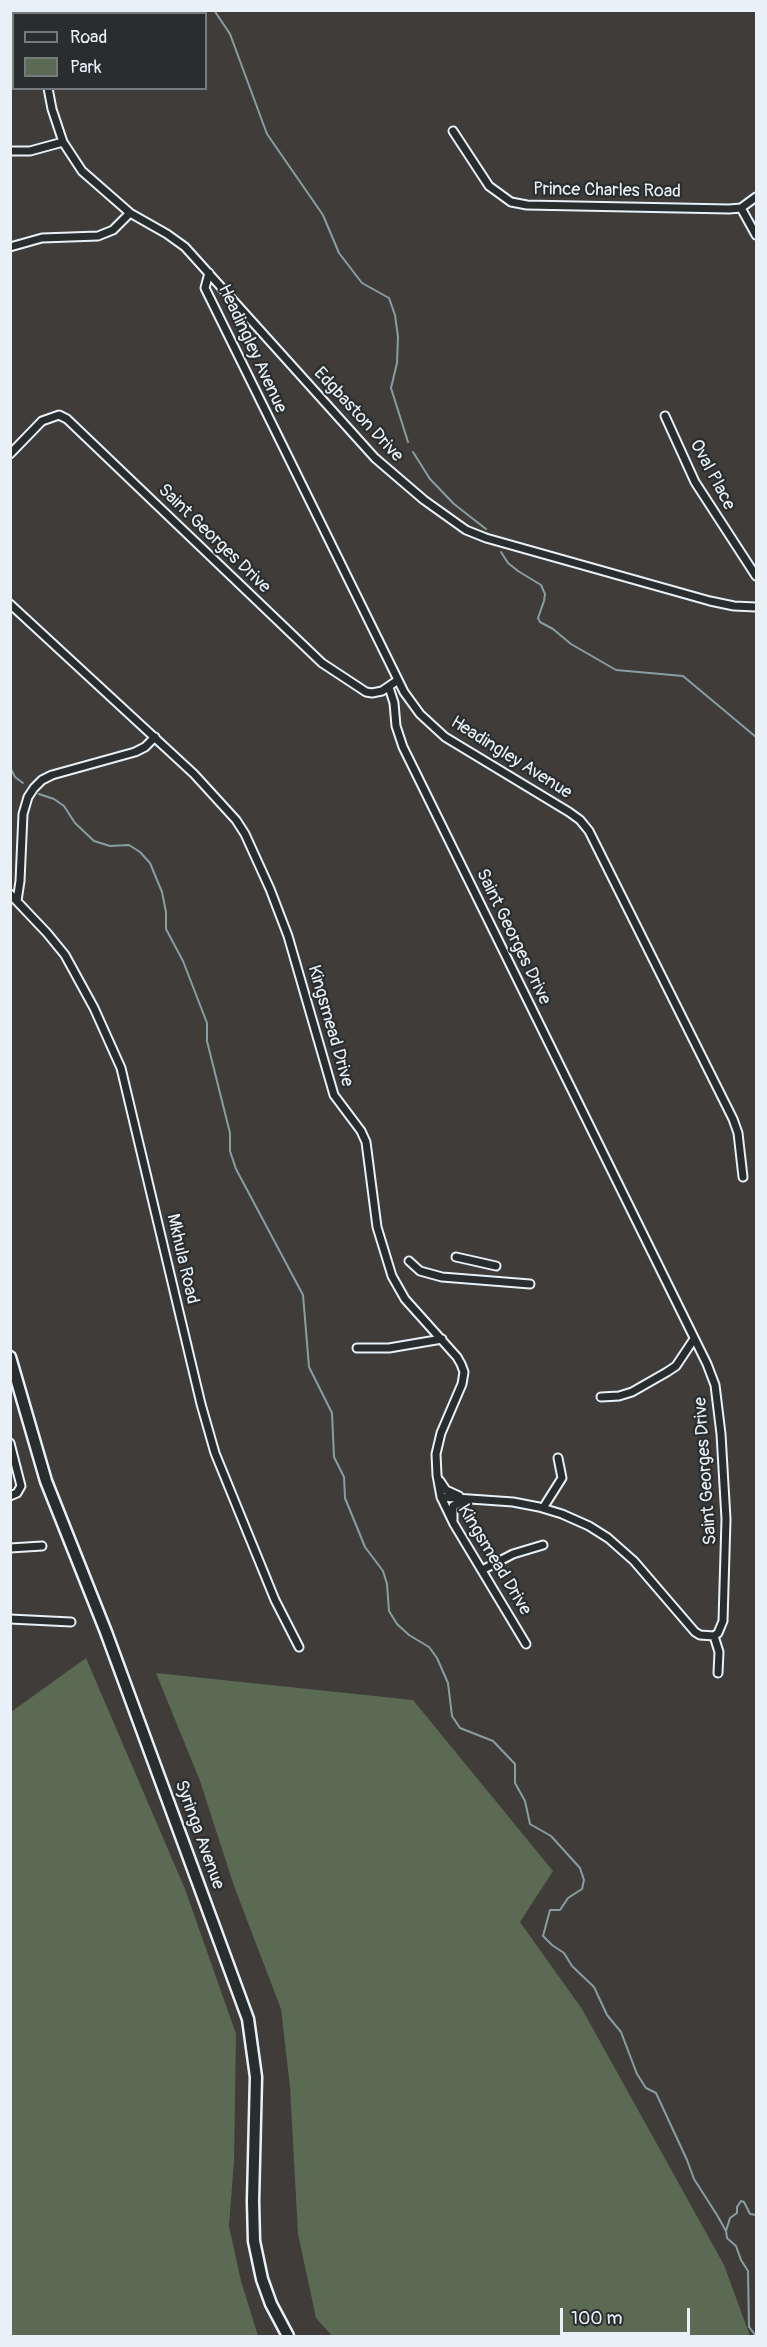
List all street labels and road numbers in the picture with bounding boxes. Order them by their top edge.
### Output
street label: Prince Charles Road [533,179,681,203]
street label: Headingley Avenue [213,281,291,417]
street label: Edgbaston Drive [309,363,407,467]
street label: Oval Place [684,436,740,514]
street label: Saint Georges Drive [153,480,275,598]
street label: Headingley Avenue [446,712,576,804]
street label: Saint Georges Drive [471,866,555,1008]
street label: Kingsmead Drive [302,963,358,1089]
street label: Mkhula Road [161,1212,203,1306]
street label: Saint Georges Drive [690,1396,722,1546]
street label: Kingsmead Drive [452,1501,536,1619]
street label: Syringa Avenue [169,1778,229,1892]

